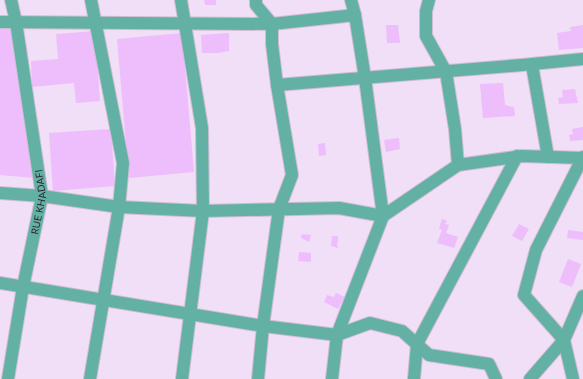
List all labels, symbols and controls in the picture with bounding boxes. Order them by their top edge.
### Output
street label: RUE KHADAFI [28,169,48,235]

